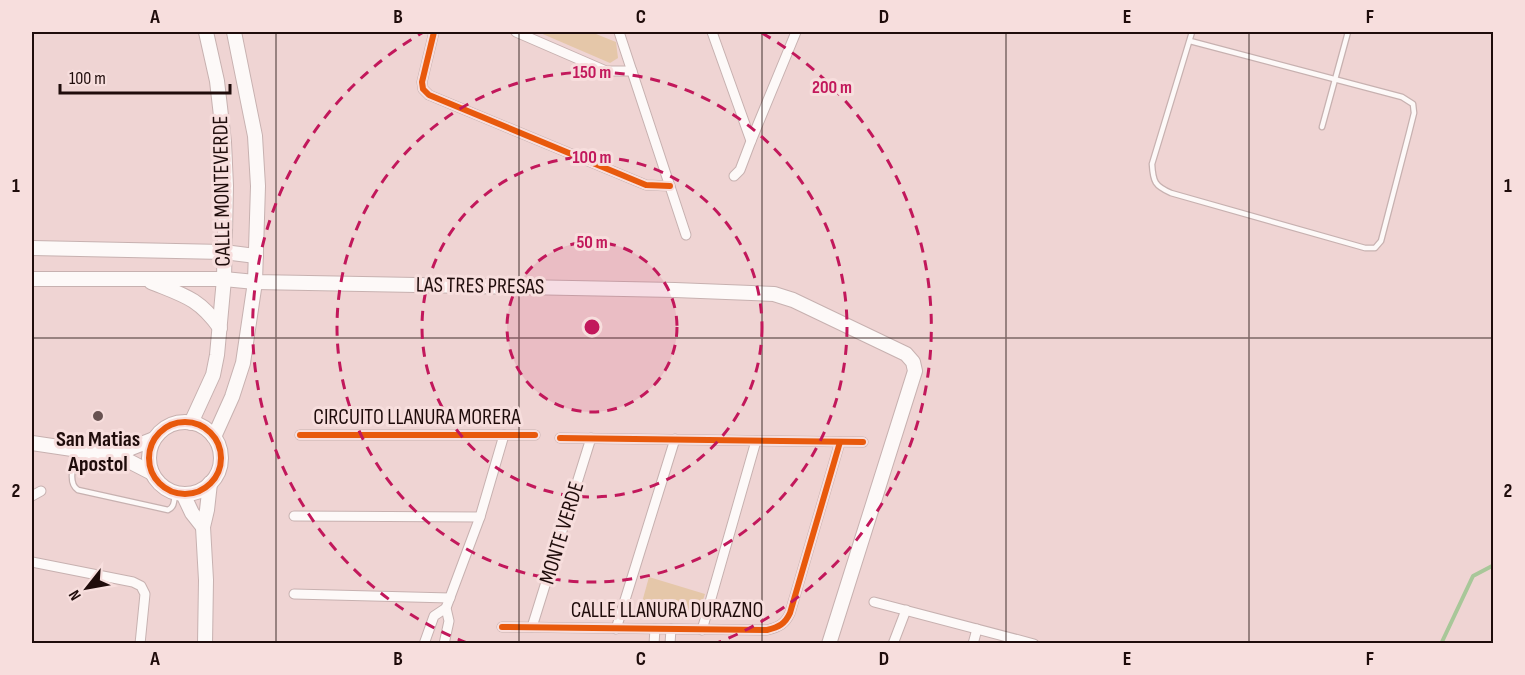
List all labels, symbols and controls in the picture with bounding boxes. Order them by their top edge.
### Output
text: A [149,5,160,29]
text: B [393,5,403,29]
text: C [636,5,646,29]
text: D [879,5,889,29]
text: E [1123,5,1131,29]
text: F [1366,5,1374,29]
scale bar [60,57,230,95]
text: 150 m [573,62,611,83]
text: 100 m [69,68,106,89]
text: 200 m [812,77,852,98]
street label: CALLE MONTEVERDE [207,115,237,267]
text: 100 m [573,147,612,168]
text: 1 [12,174,20,198]
text: 1 [1504,174,1512,198]
text: 50 m [576,232,608,253]
street label: LAS TRES PRESAS [416,271,544,301]
centre of rings [582,317,602,337]
street label: CIRCUITO LLANURA MORERA [313,404,521,431]
marker: San Matias Apostol [91,409,105,423]
place label: San Matias Apostol [56,426,140,478]
text: 2 [12,479,20,503]
street label: MONTE VERDE [534,479,590,587]
text: 2 [1504,479,1512,503]
north arrow [57,558,117,618]
text: N [65,586,86,604]
street label: CALLE LLANURA DURAZNO [571,597,763,624]
text: A [149,647,160,671]
text: B [393,647,403,671]
text: C [636,647,646,671]
text: D [879,647,889,671]
text: E [1123,647,1131,671]
text: F [1366,647,1374,671]

